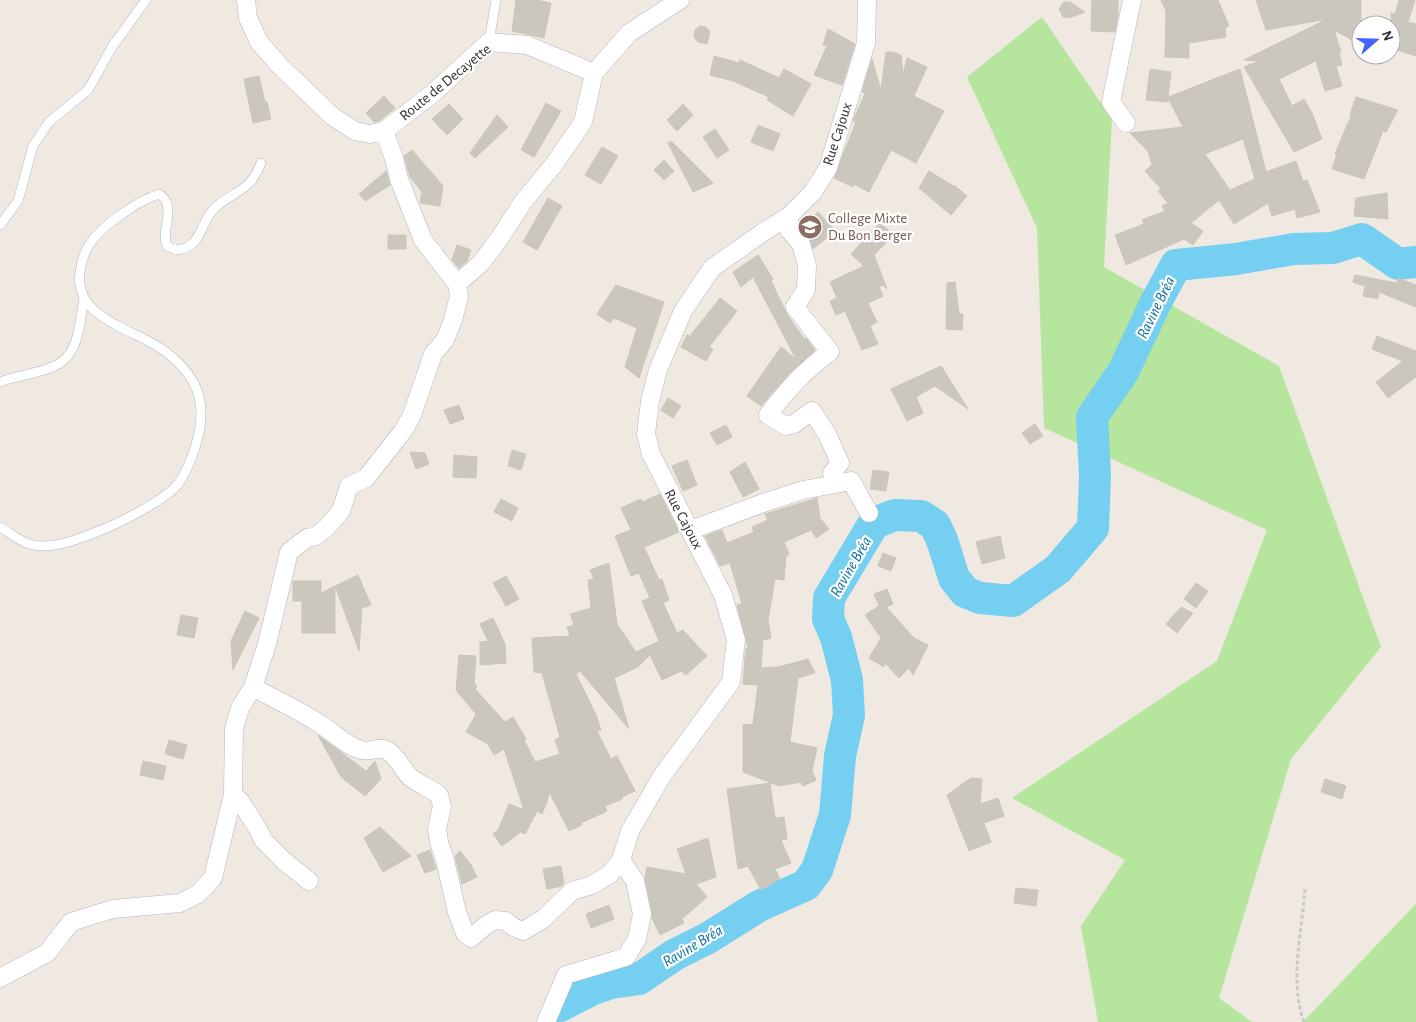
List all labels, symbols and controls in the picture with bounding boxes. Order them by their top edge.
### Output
north arrow [1351,15,1401,65]
text: N [1379,29,1396,43]
street label: Route de Decayette [397,41,494,124]
street label: Rue Cajoux [820,100,855,168]
place label: College Mixte Du Bon Berger [828,211,912,243]
school or university icon: College Mixte Du Bon Berger [797,214,823,240]
water label: Ravine Bréa [1134,274,1178,341]
street label: Rue Cajoux [662,487,706,552]
water label: Ravine Bréa [827,534,874,599]
water label: Ravine Bréa [660,922,725,970]

